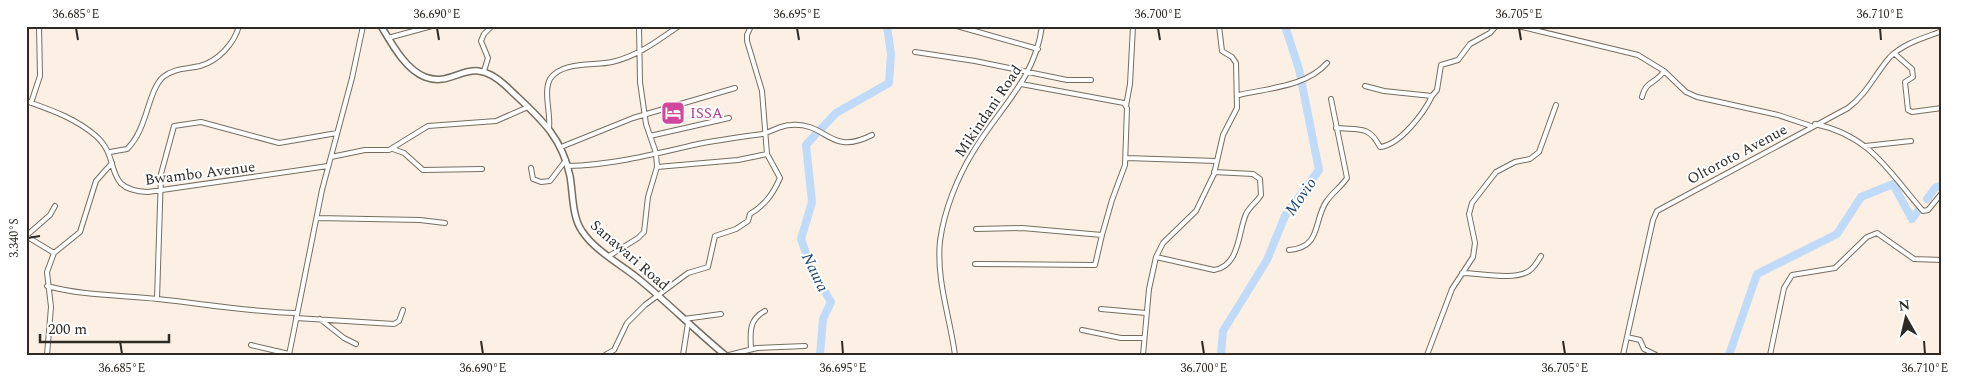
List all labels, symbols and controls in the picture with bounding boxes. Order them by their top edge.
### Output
text: 36.685°E [53,5,99,24]
text: 36.690°E [414,5,460,24]
text: 36.695°E [774,5,820,24]
text: 36.700°E [1135,5,1181,24]
text: 36.705°E [1496,5,1542,24]
text: 36.710°E [1857,5,1903,24]
street label: Mikindani Road [949,60,1028,162]
hotel icon: ISSA [660,100,686,126]
place label: ISSA [690,102,723,125]
street label: Oltoroto Avenue [1683,118,1791,191]
street label: Bwambo Avenue [144,155,257,192]
water label: Movio [1279,172,1323,221]
street label: Sanawari Road [585,214,674,296]
text: 3.340°S [5,218,24,258]
water label: Naura [795,249,835,296]
north arrow [1880,294,1930,344]
text: N [1897,294,1911,317]
scale bar [40,311,169,343]
text: 200 m [48,318,87,341]
text: 36.685°E [99,359,145,378]
text: 36.690°E [460,359,506,378]
text: 36.695°E [820,359,866,378]
text: 36.700°E [1181,359,1227,378]
text: 36.705°E [1542,359,1588,378]
text: 36.710°E [1902,359,1948,378]

